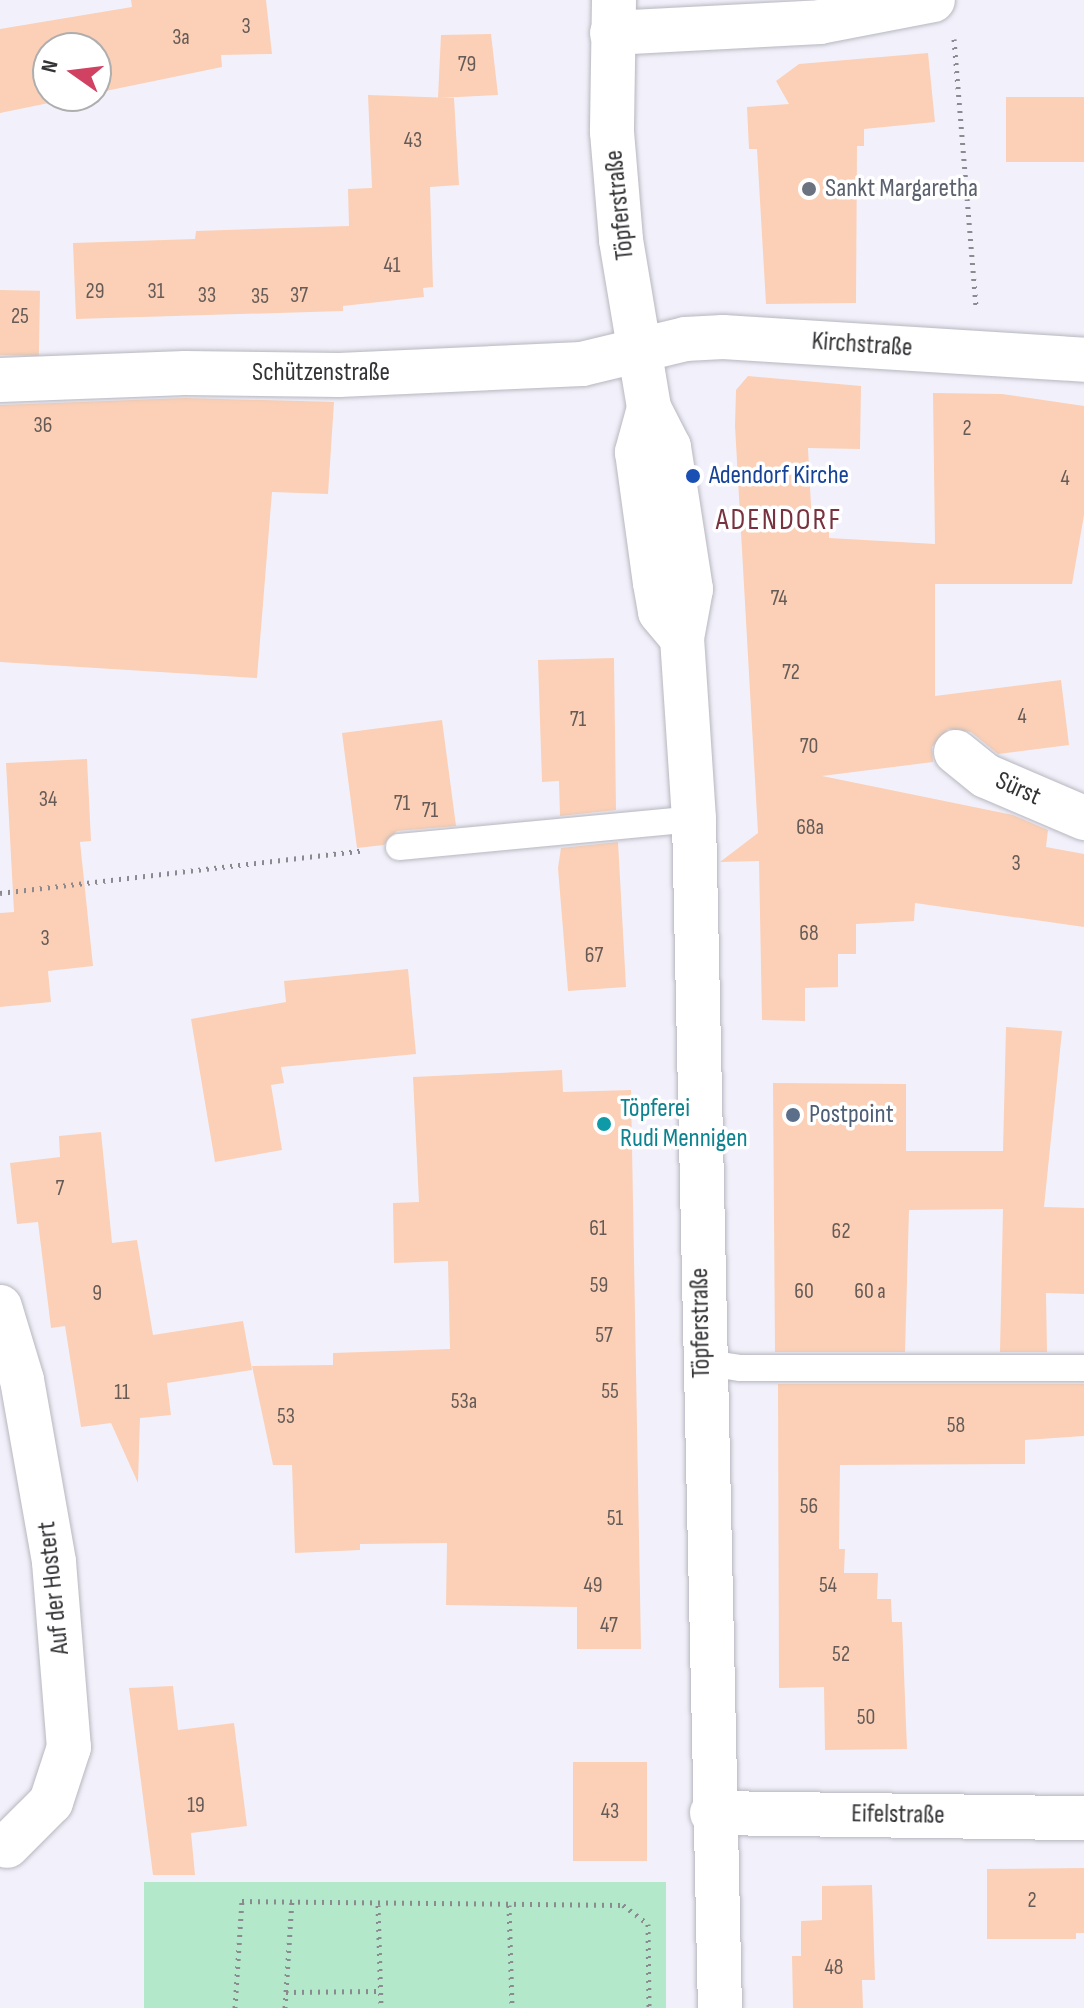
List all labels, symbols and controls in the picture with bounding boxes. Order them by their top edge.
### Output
house number: 3 [241,14,251,40]
house number: 3a [172,25,190,51]
north arrow [32,32,112,112]
house number: 79 [458,52,476,78]
text: N [36,58,65,76]
house number: 43 [404,128,422,154]
street label: Töpferstraße [599,148,641,262]
place label: Sankt Margaretha [825,173,978,205]
marker: Sankt Margaretha [800,180,818,198]
house number: 41 [384,253,400,279]
house number: 29 [86,279,104,305]
house number: 31 [148,279,164,305]
house number: 33 [198,283,216,309]
house number: 37 [290,283,308,309]
house number: 35 [251,284,269,310]
house number: 25 [11,304,29,330]
street label: Kirchstraße [811,326,913,364]
street label: Schützenstraße [252,357,390,389]
house number: 36 [34,413,52,439]
house number: 2 [962,416,972,442]
place label: Adendorf Kirche [709,460,849,492]
house number: 4 [1060,466,1070,492]
marker: Adendorf Kirche [684,467,702,485]
district label: ADENDORF [716,502,842,538]
house number: 74 [771,586,787,612]
house number: 72 [782,660,800,686]
house number: 4 [1017,704,1027,730]
house number: 71 [570,707,586,733]
house number: 70 [800,734,818,760]
street label: Sürst [990,765,1046,813]
house number: 34 [39,787,57,813]
house number: 71 [394,791,410,817]
house number: 71 [422,798,438,824]
house number: 68a [796,815,824,841]
house number: 3 [1011,851,1021,877]
house number: 68 [799,921,819,947]
house number: 3 [40,926,50,952]
house number: 67 [585,943,603,969]
place label: Töpferei Rudi Mennigen [620,1093,748,1154]
place label: Postpoint [809,1099,894,1131]
marker: Postpoint [784,1106,802,1124]
marker: Töpferei Rudi Mennigen [595,1115,613,1133]
house number: 7 [56,1176,64,1202]
house number: 61 [589,1216,607,1242]
house number: 62 [832,1219,850,1245]
street label: Töpferstraße [684,1267,718,1379]
house number: 59 [590,1273,608,1299]
house number: 60 [794,1279,814,1305]
house number: 60 a [854,1279,886,1305]
house number: 9 [92,1281,102,1307]
house number: 57 [595,1323,613,1349]
house number: 55 [601,1379,619,1405]
house number: 11 [114,1380,130,1406]
house number: 53a [451,1389,477,1415]
house number: 53 [277,1404,295,1430]
house number: 58 [947,1413,965,1439]
house number: 56 [800,1494,818,1520]
house number: 51 [607,1506,623,1532]
street label: Auf der Hostert [31,1520,77,1656]
house number: 49 [584,1573,602,1599]
house number: 54 [819,1573,837,1599]
house number: 47 [600,1613,618,1639]
house number: 52 [832,1642,850,1668]
house number: 50 [857,1705,875,1731]
house number: 19 [187,1793,205,1819]
house number: 43 [601,1799,619,1825]
street label: Eifelstraße [851,1799,945,1831]
house number: 2 [1027,1888,1037,1914]
house number: 48 [825,1955,843,1981]

